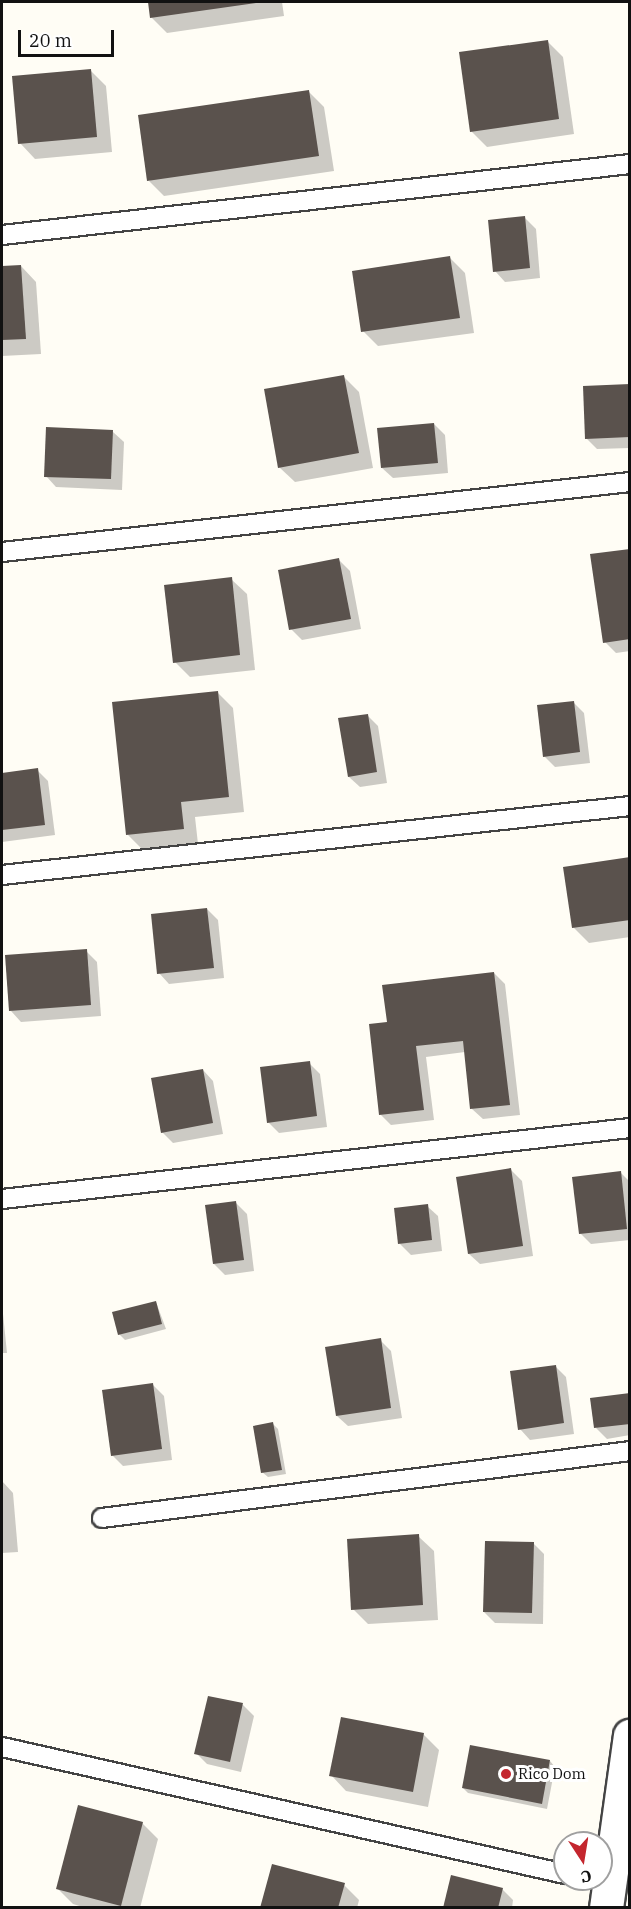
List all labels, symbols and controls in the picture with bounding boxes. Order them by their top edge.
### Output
scale bar [21,18,117,56]
text: 20 m [29,29,72,52]
place label: Rico Dom [518,1765,586,1783]
marker: Rico Dom [499,1767,513,1781]
north arrow [553,1831,613,1891]
text: С [579,1866,594,1888]

